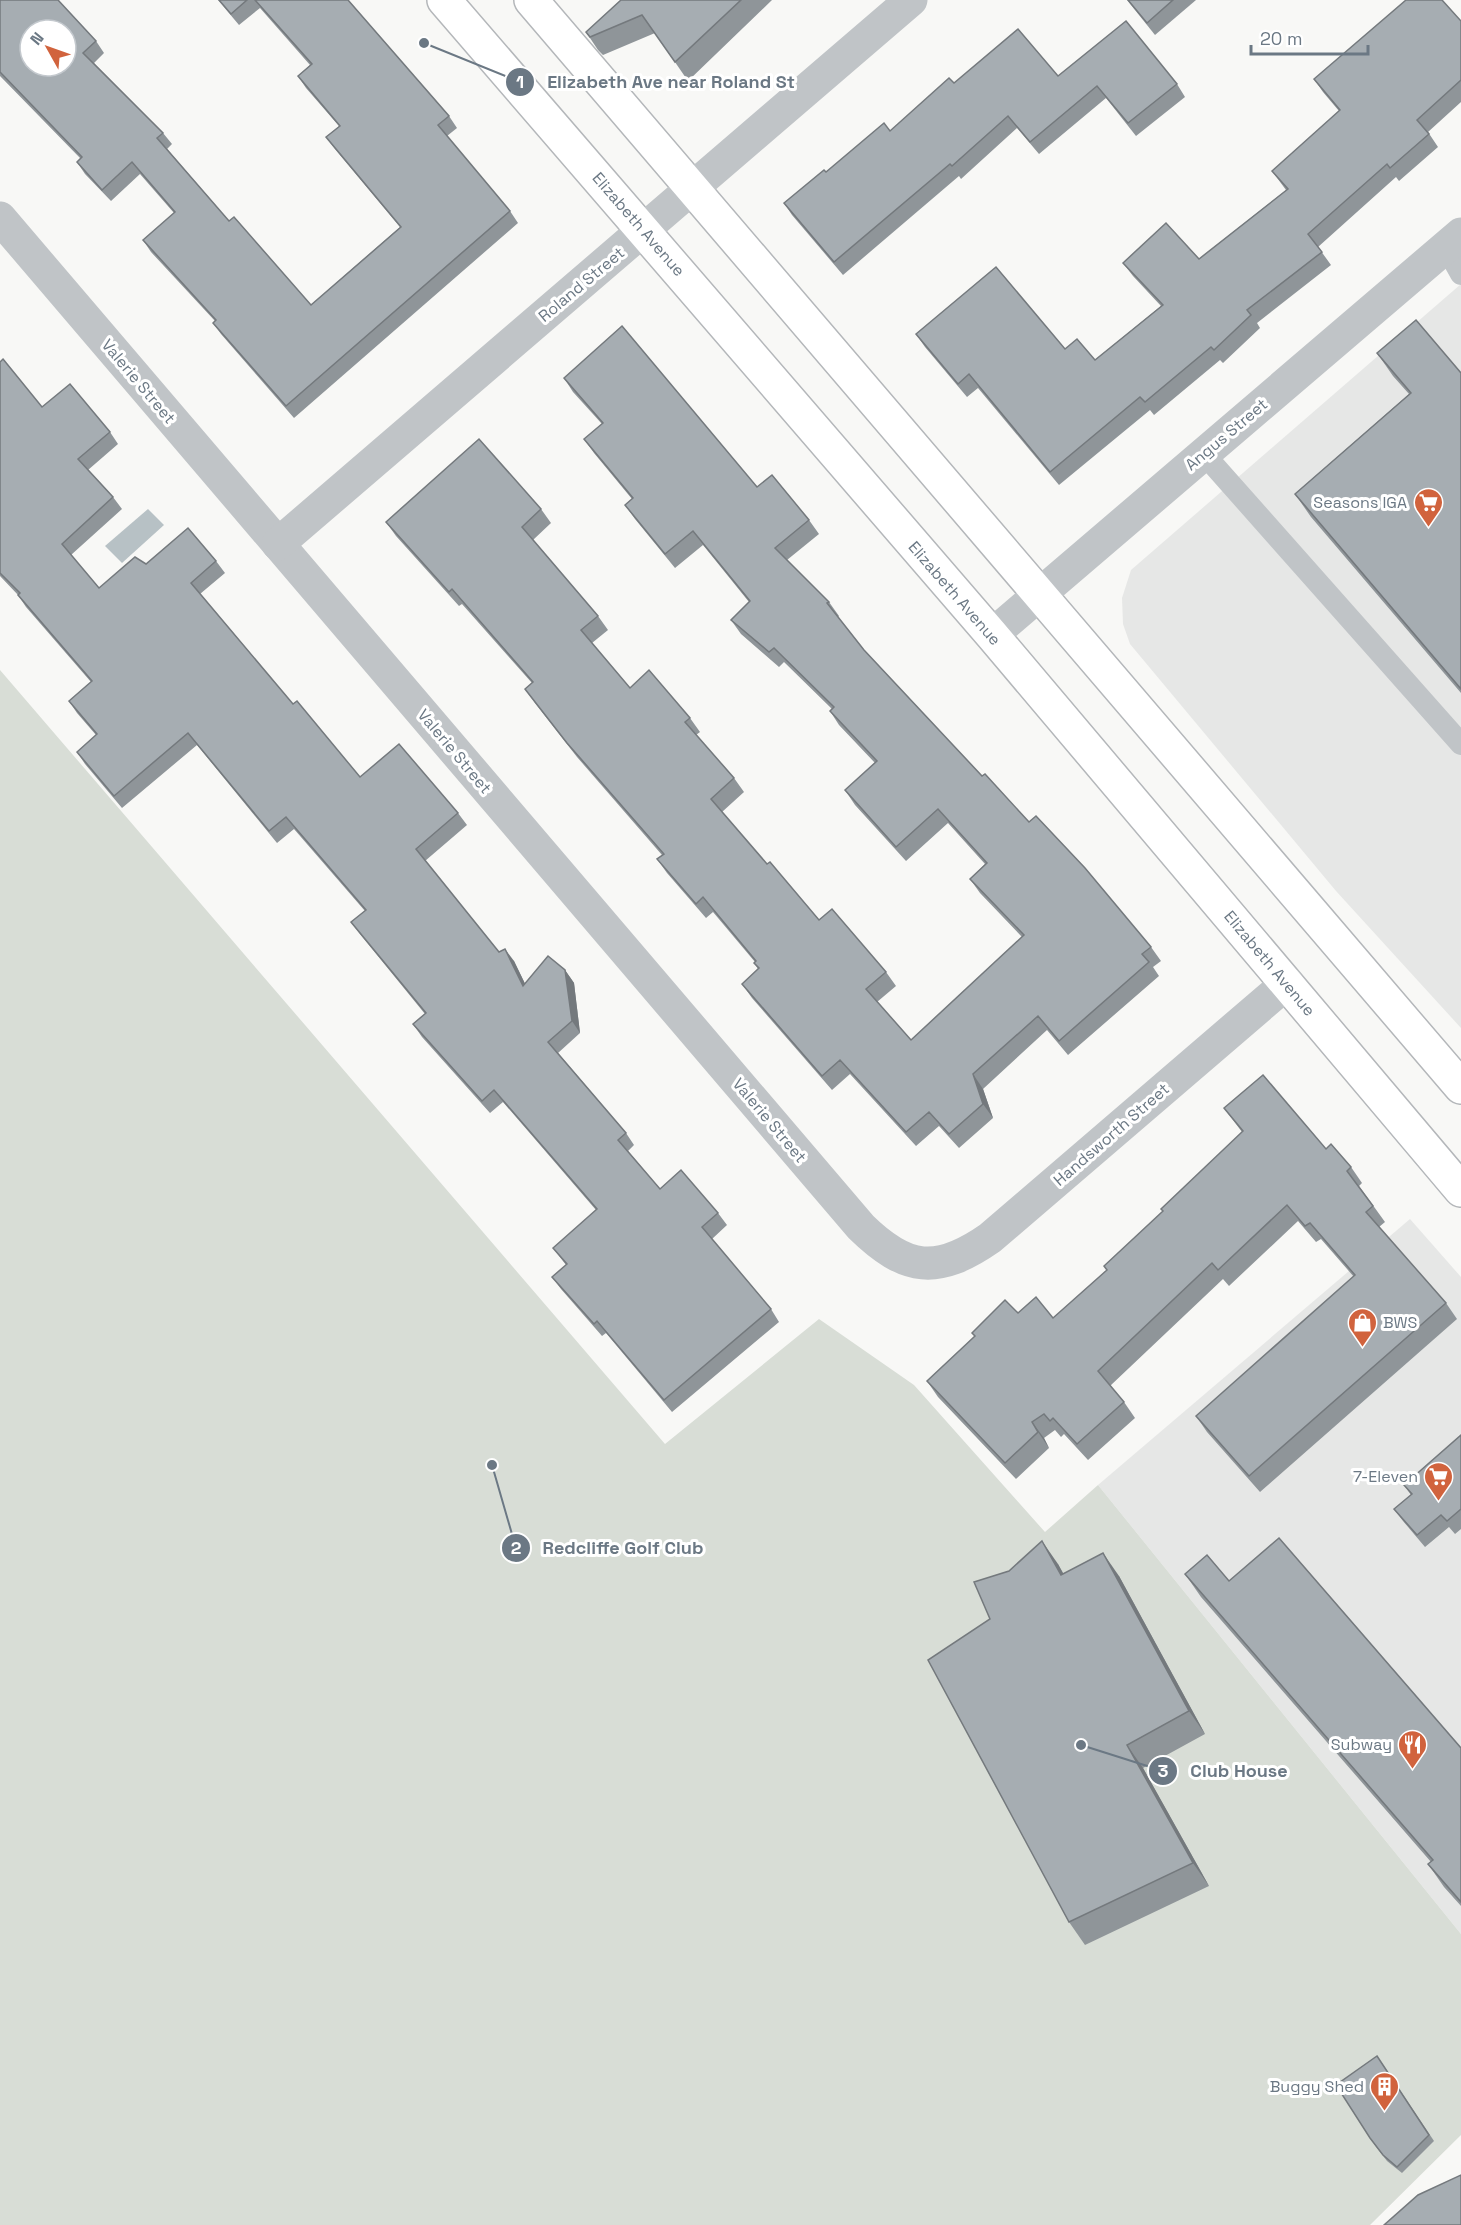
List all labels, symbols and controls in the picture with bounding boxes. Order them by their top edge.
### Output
north arrow [18,18,78,78]
scale bar [1251,18,1368,56]
text: 20 m [1260,27,1303,50]
text: N [25,28,48,50]
callout: Elizabeth Ave near Roland St [505,64,807,100]
text: 1 [516,70,524,93]
text: Elizabeth Ave near Roland St [547,70,795,93]
street label: Elizabeth Avenue [588,168,690,281]
street label: Roland Street [534,242,629,327]
street label: Valerie Street [97,335,180,428]
street label: Angus Street [1181,394,1272,475]
supermarket icon: Seasons IGA [1412,486,1444,528]
place label: Seasons IGA [1313,492,1407,513]
street label: Elizabeth Avenue [904,537,1006,650]
street label: Valerie Street [413,705,496,798]
street label: Elizabeth Avenue [1219,906,1320,1020]
street label: Valerie Street [728,1074,811,1167]
street label: Handsworth Street [1049,1078,1174,1190]
shop icon: BWS [1346,1306,1378,1348]
place label: BWS [1383,1312,1418,1333]
supermarket icon: 7-Eleven [1423,1460,1455,1502]
place label: 7-Eleven [1353,1466,1418,1487]
callout: Redcliffe Golf Club [501,1530,716,1566]
text: 2 [511,1536,522,1559]
text: Redcliffe Golf Club [543,1536,703,1559]
restaurant icon: Subway [1397,1728,1429,1770]
place label: Subway [1331,1734,1392,1755]
callout: Club House [1148,1753,1299,1789]
text: 3 [1158,1759,1169,1782]
text: Club House [1190,1759,1288,1782]
building icon: Buggy Shed [1369,2070,1401,2112]
place label: Buggy Shed [1270,2076,1364,2097]

